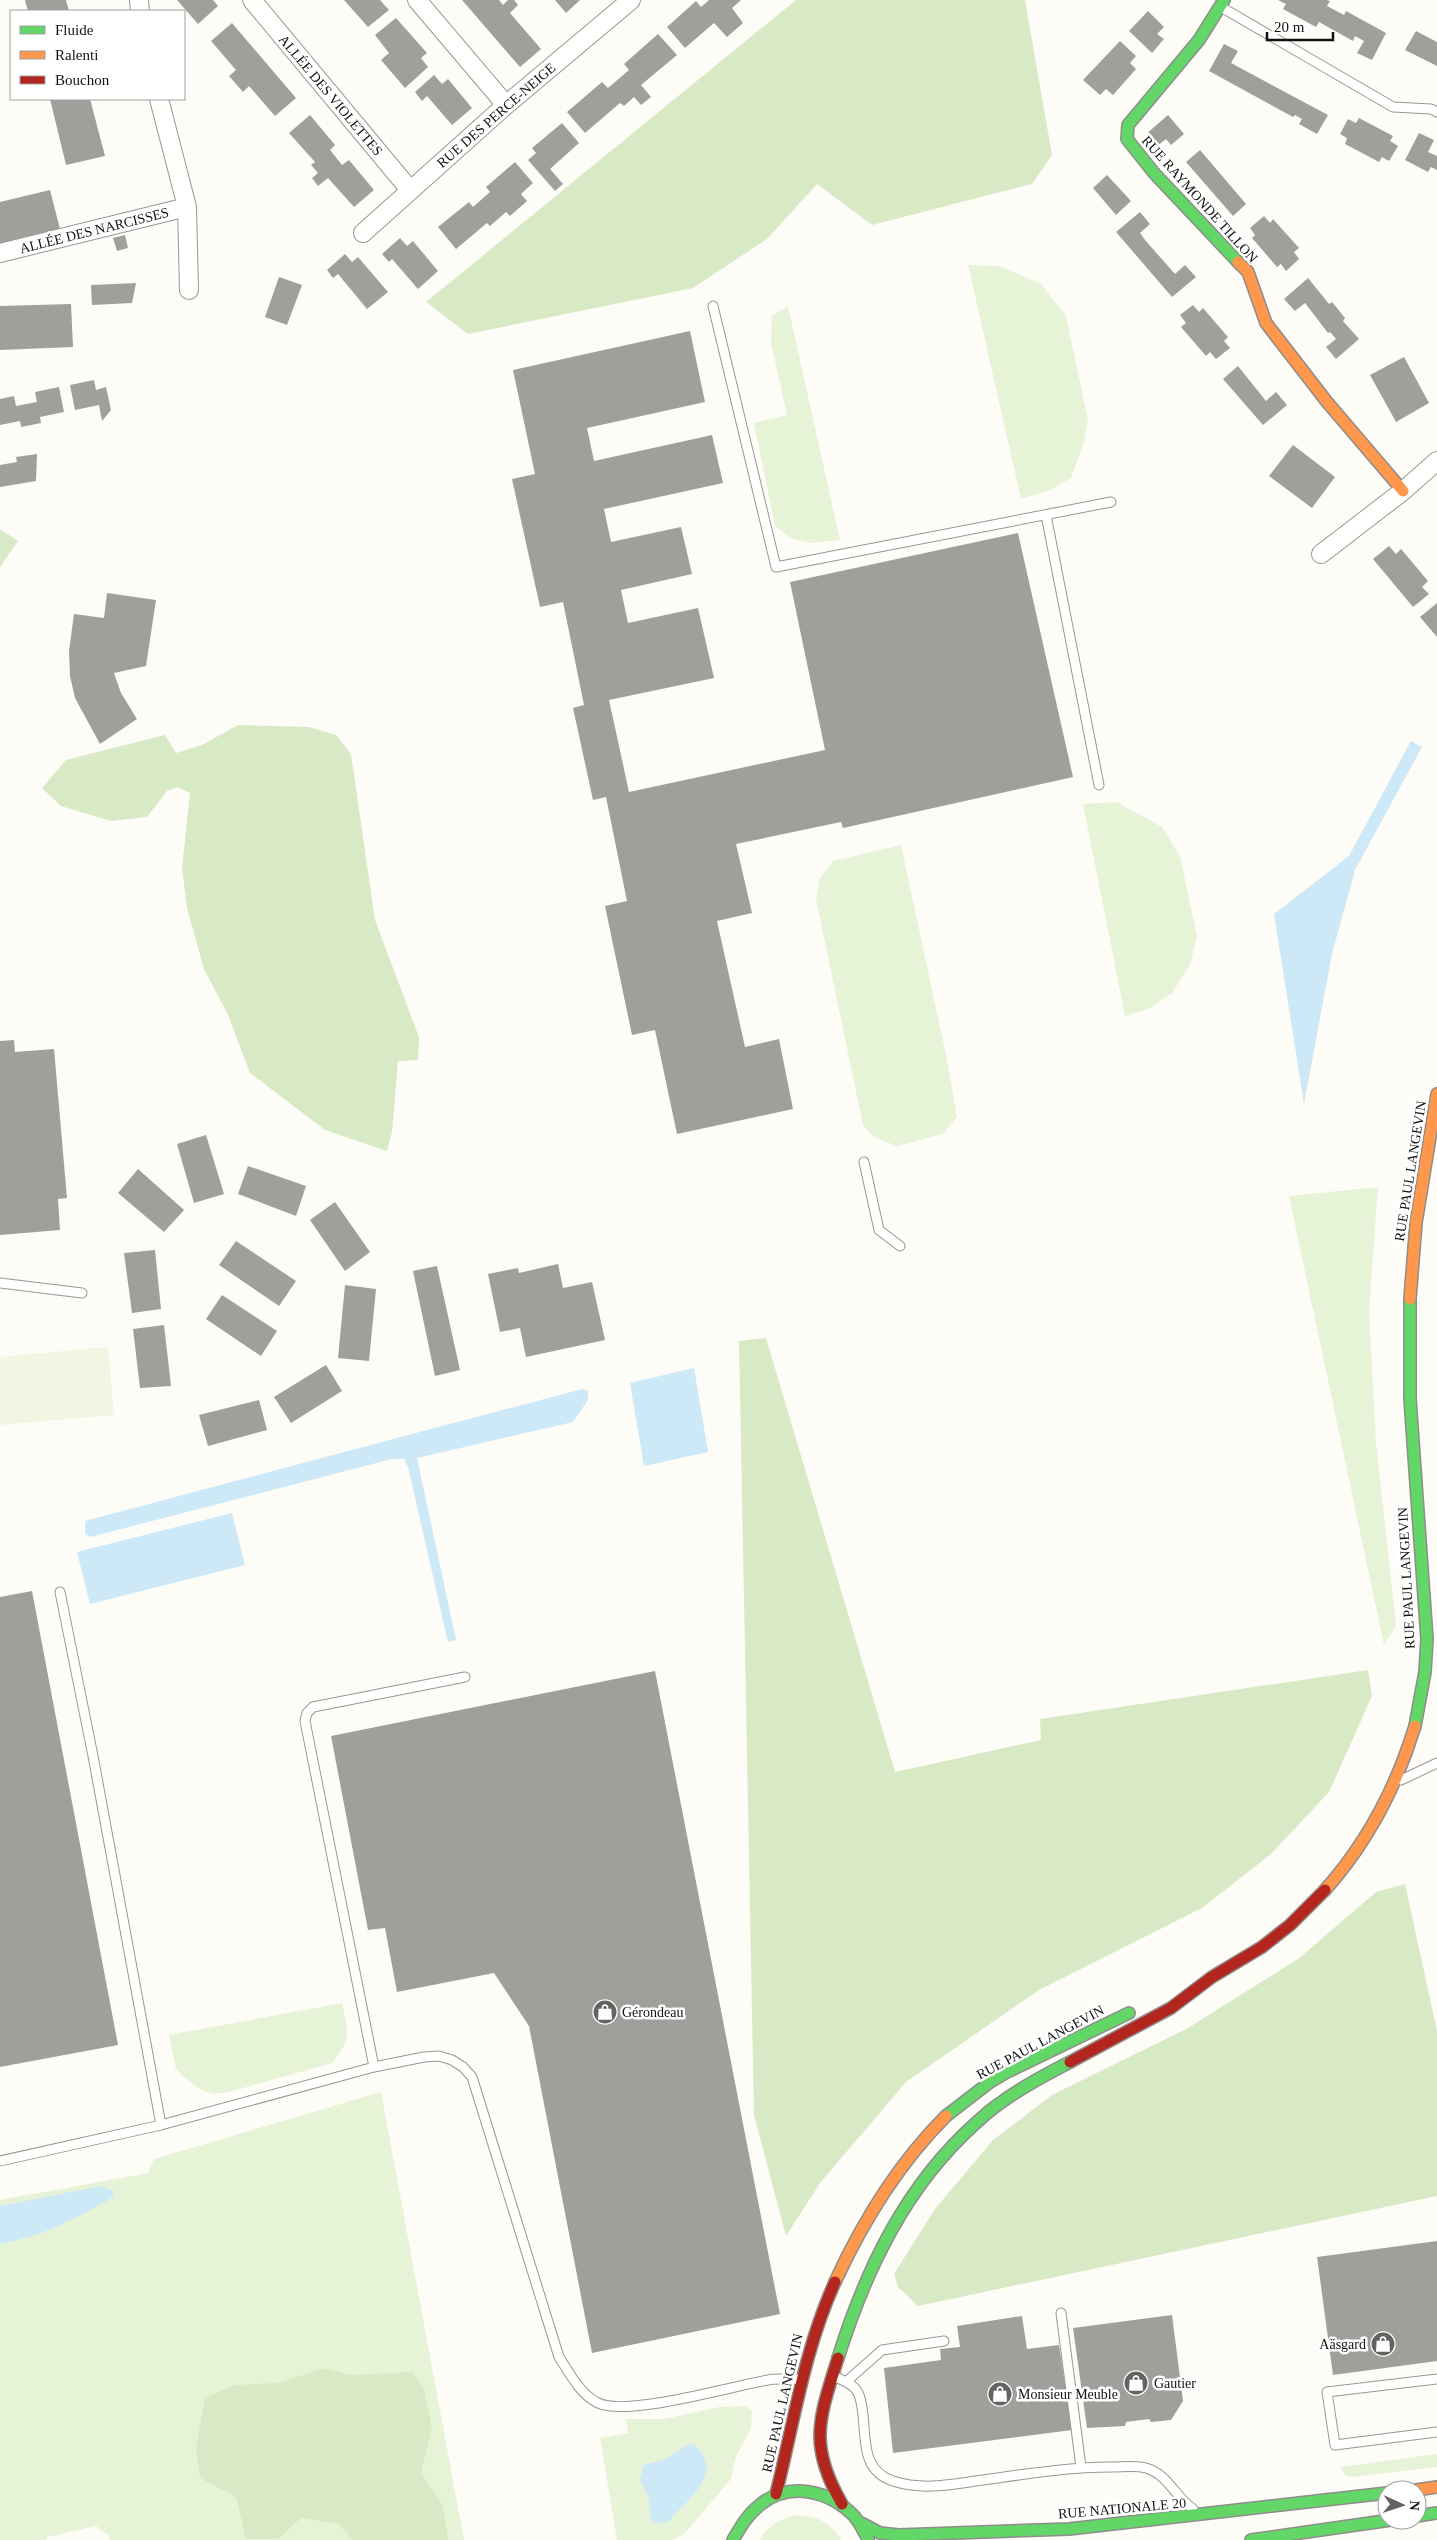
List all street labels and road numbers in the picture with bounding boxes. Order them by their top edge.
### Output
street label: ALLÉE DES VIOLETTES [276,31,386,159]
street label: RUE DES PERCE-NEIGE [434,60,558,171]
street label: RUE RAYMONDE TILLON [1139,133,1260,266]
street label: ALLÉE DES NARCISSES [18,204,170,256]
street label: RUE PAUL LANGEVIN [1392,1100,1429,1242]
street label: RUE PAUL LANGEVIN [1395,1507,1418,1649]
street label: RUE PAUL LANGEVIN [974,2002,1106,2082]
street label: RUE PAUL LANGEVIN [759,2332,806,2474]
street label: RUE NATIONALE 20 [1057,2495,1187,2522]

